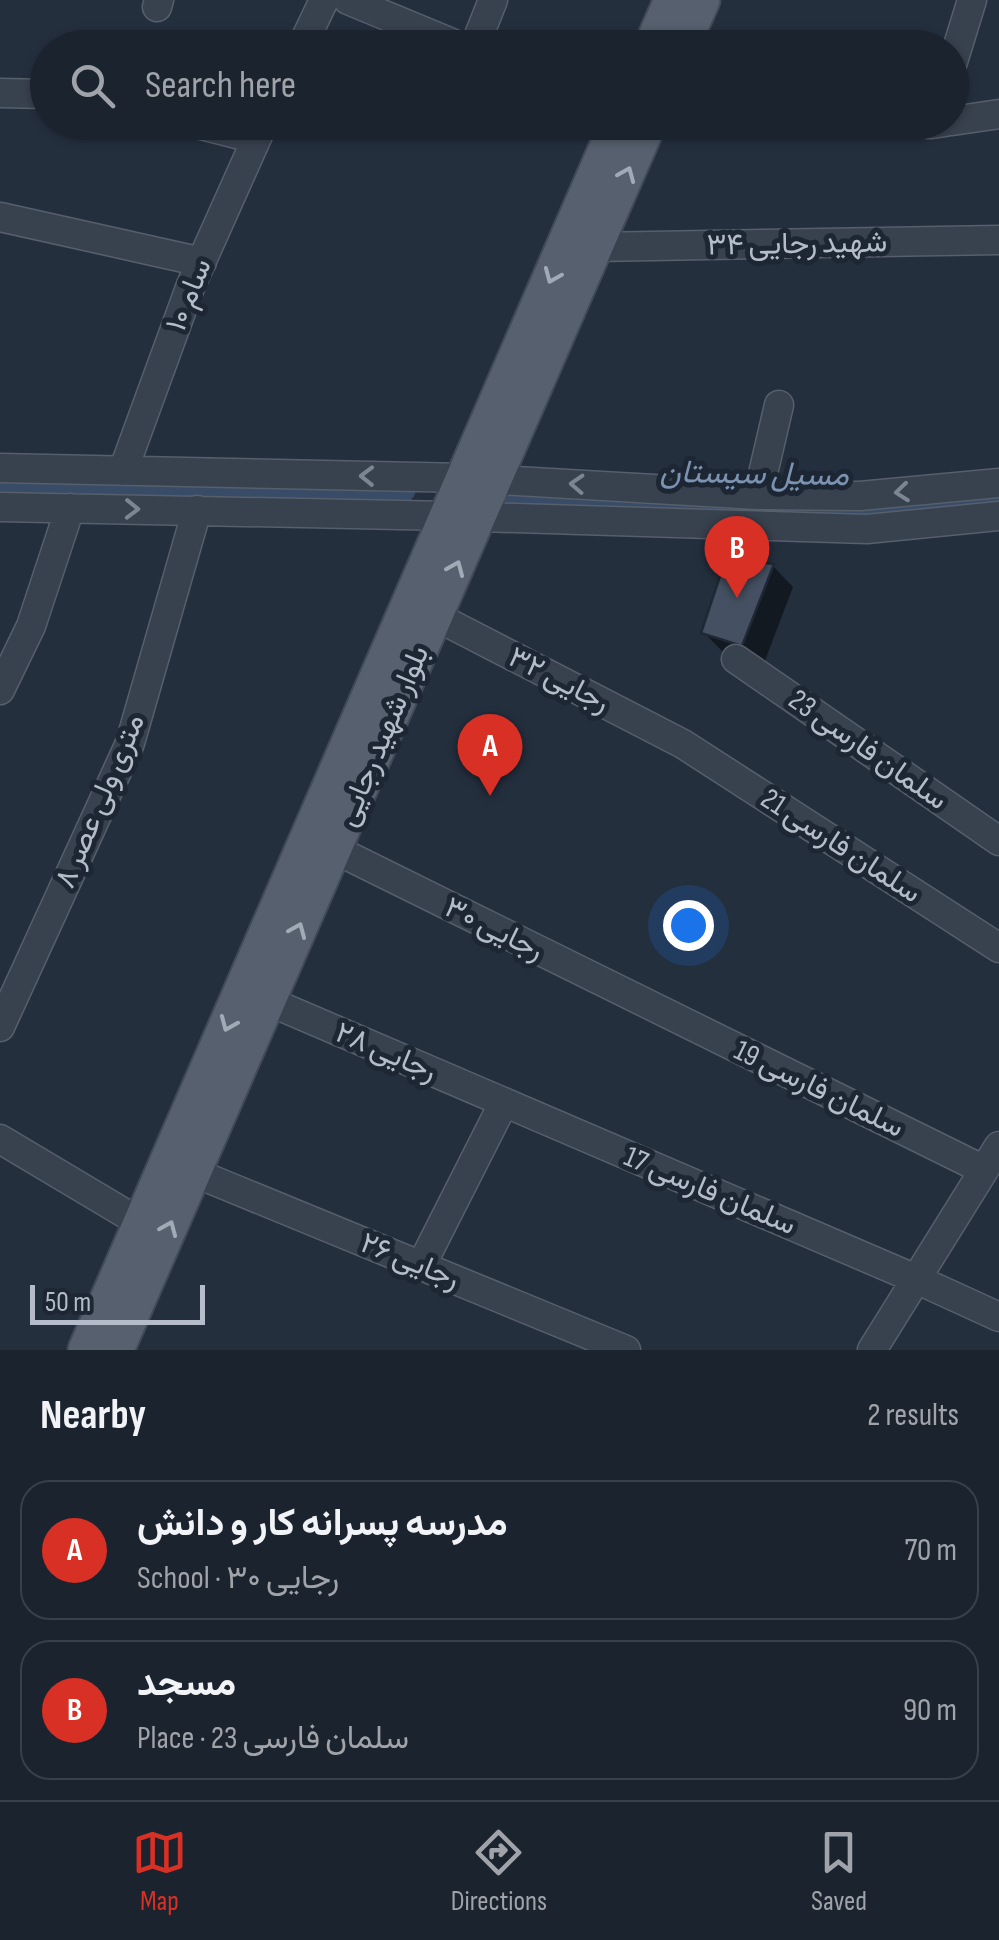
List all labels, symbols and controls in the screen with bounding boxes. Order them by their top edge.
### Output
search box [30,30,969,140]
icon: search [65,58,120,113]
text: Search here [145,63,296,108]
one-way arrow [615,166,635,184]
street label: شهید رجایی ۳۴ [706,224,888,264]
street label: سام ۱۰ [158,253,220,337]
one-way arrow [544,266,564,284]
water label: مسیل سیستان [659,453,850,495]
one-way arrow [359,465,374,487]
one-way arrow [569,474,585,495]
one-way arrow [894,481,910,503]
one-way arrow [125,499,141,520]
pin: B [704,516,770,598]
one-way arrow [444,560,464,578]
street label: رجایی ۳۲ [502,639,616,721]
street label: بلوار شهید رجایی [329,640,437,832]
street label: سلمان فارسی 23 [782,682,954,818]
street label: ۸ متری ولی عصر [47,708,153,894]
pin: A [458,714,522,796]
street label: سلمان فارسی 21 [754,781,928,911]
street label: رجایی ۳۰ [438,890,550,968]
your location [663,900,714,951]
one-way arrow [286,922,306,940]
one-way arrow [220,1014,240,1032]
street label: رجایی ۲۸ [330,1015,442,1089]
street label: سلمان فارسی 19 [728,1032,910,1146]
street label: سلمان فارسی 17 [619,1139,801,1243]
one-way arrow [157,1221,177,1239]
street label: رجایی ۲۶ [355,1225,465,1297]
scale bar [30,1280,205,1324]
text: 50 m [45,1286,91,1319]
text: Nearby [40,1390,146,1441]
text: 2 results [867,1396,959,1435]
text: مدرسه پسرانه کار و دانش [137,1501,508,1546]
text: A [67,1531,82,1570]
text: 70 m [904,1531,957,1570]
text: School · رجایی ۳۰ [137,1559,339,1598]
text: مسجد [137,1661,236,1706]
text: B [67,1691,82,1730]
text: 90 m [903,1691,957,1730]
text: Place · سلمان فارسی 23 [137,1719,409,1758]
tab: Map [132,1825,187,1918]
tab: Directions [451,1825,547,1918]
tab: Saved [811,1825,867,1918]

